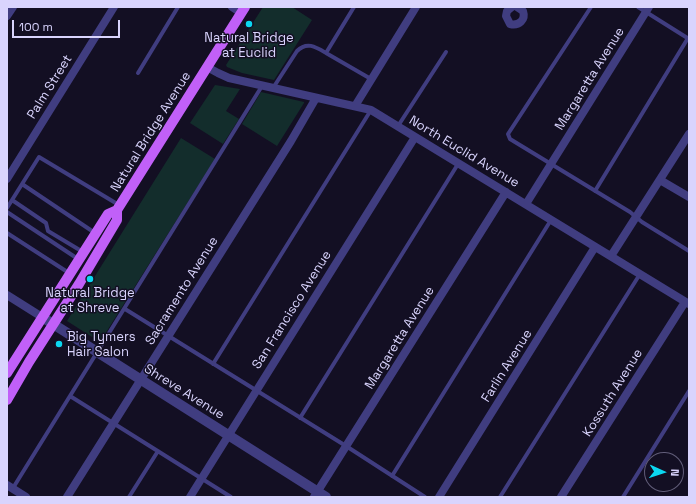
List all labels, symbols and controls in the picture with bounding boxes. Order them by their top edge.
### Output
scale bar [14,12,122,38]
text: 100 m [19,19,53,35]
marker: Natural Bridge at Euclid [244,19,254,29]
street label: Margaretta Avenue [552,25,628,133]
place label: Natural Bridge at Euclid [204,30,294,61]
street label: Palm Street [24,52,76,122]
street label: Natural Bridge Avenue [108,69,194,195]
street label: North Euclid Avenue [406,113,522,191]
street label: Sacramento Avenue [142,234,222,348]
street label: San Francisco Avenue [249,248,335,372]
marker: Natural Bridge at Shreve [85,274,95,284]
street label: Margaretta Avenue [362,284,438,392]
place label: Natural Bridge at Shreve [45,285,135,316]
street label: Farlin Avenue [478,327,536,405]
place label: Big Tymers Hair Salon [67,329,136,360]
marker: Big Tymers Hair Salon [54,339,64,349]
street label: Kossuth Avenue [580,346,646,440]
street label: Shreve Avenue [141,361,227,423]
north arrow [644,452,684,492]
text: N [668,469,682,477]

